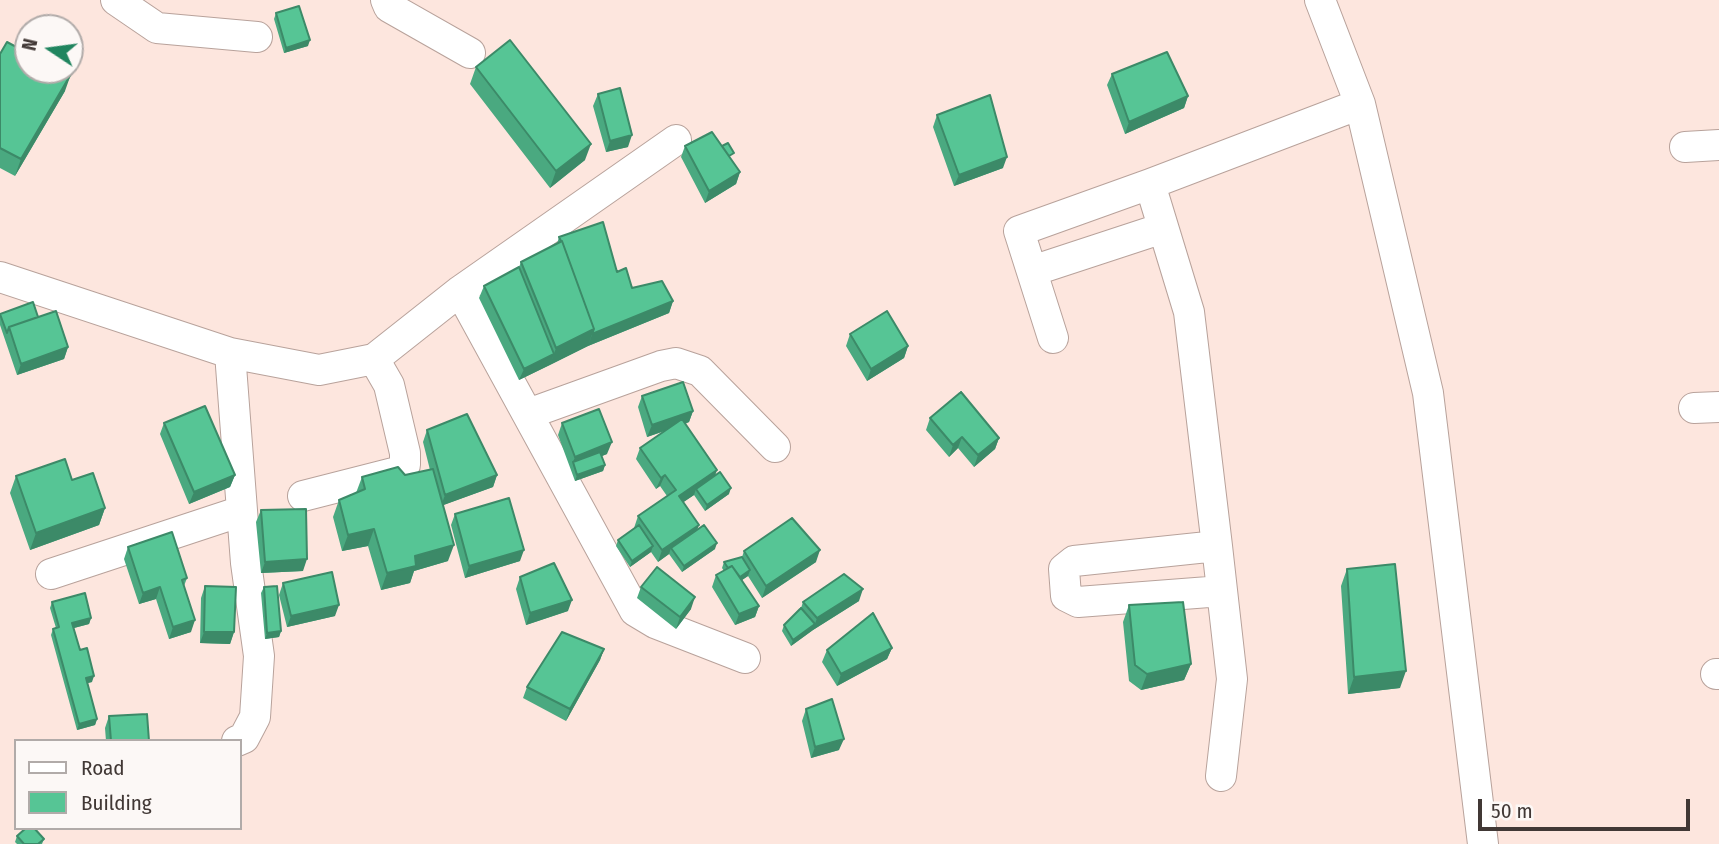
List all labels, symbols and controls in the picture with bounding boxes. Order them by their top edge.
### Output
north arrow [14,14,84,84]
text: N [18,36,42,53]
legend [14,739,242,830]
text: Road [81,755,125,781]
scale bar [1481,784,1693,828]
text: Building [81,790,152,816]
text: 50 m [1491,798,1533,824]

